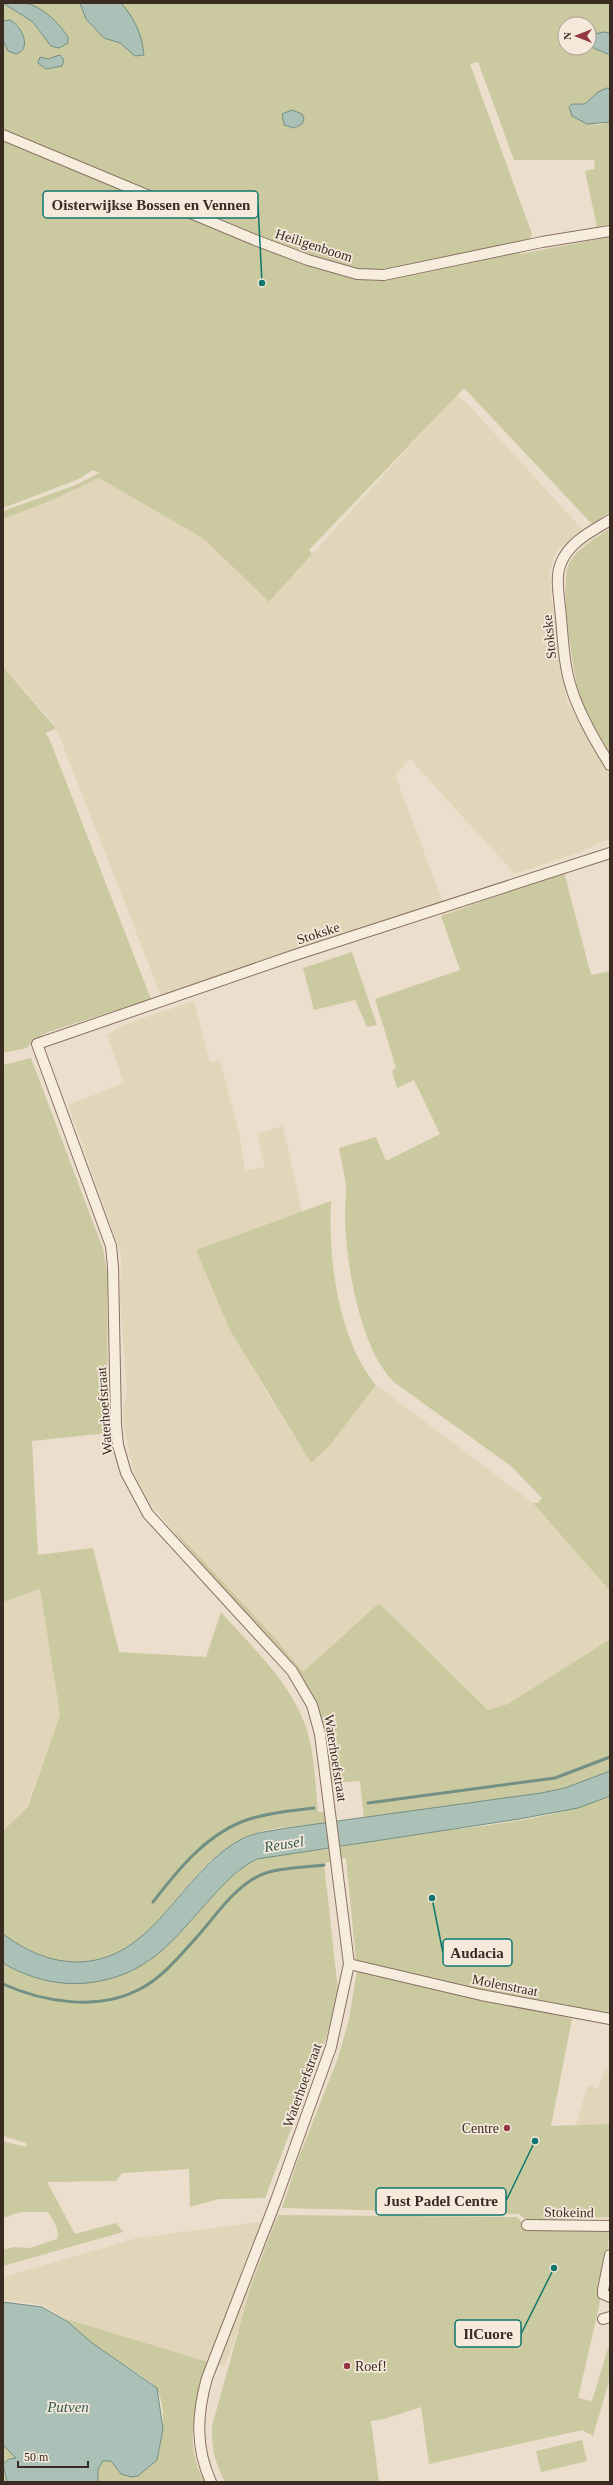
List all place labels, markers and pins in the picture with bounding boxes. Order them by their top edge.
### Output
callout: Oisterwijkse Bossen en Vennen [43,191,258,218]
callout: Audacia [443,1939,512,1966]
place label: Centre [462,2121,499,2136]
marker: Centre [502,2123,512,2133]
callout: Just Padel Centre [376,2188,506,2215]
callout: IlCuore [455,2320,521,2347]
place label: Roef! [355,2359,387,2374]
marker: Roef! [342,2361,352,2371]

